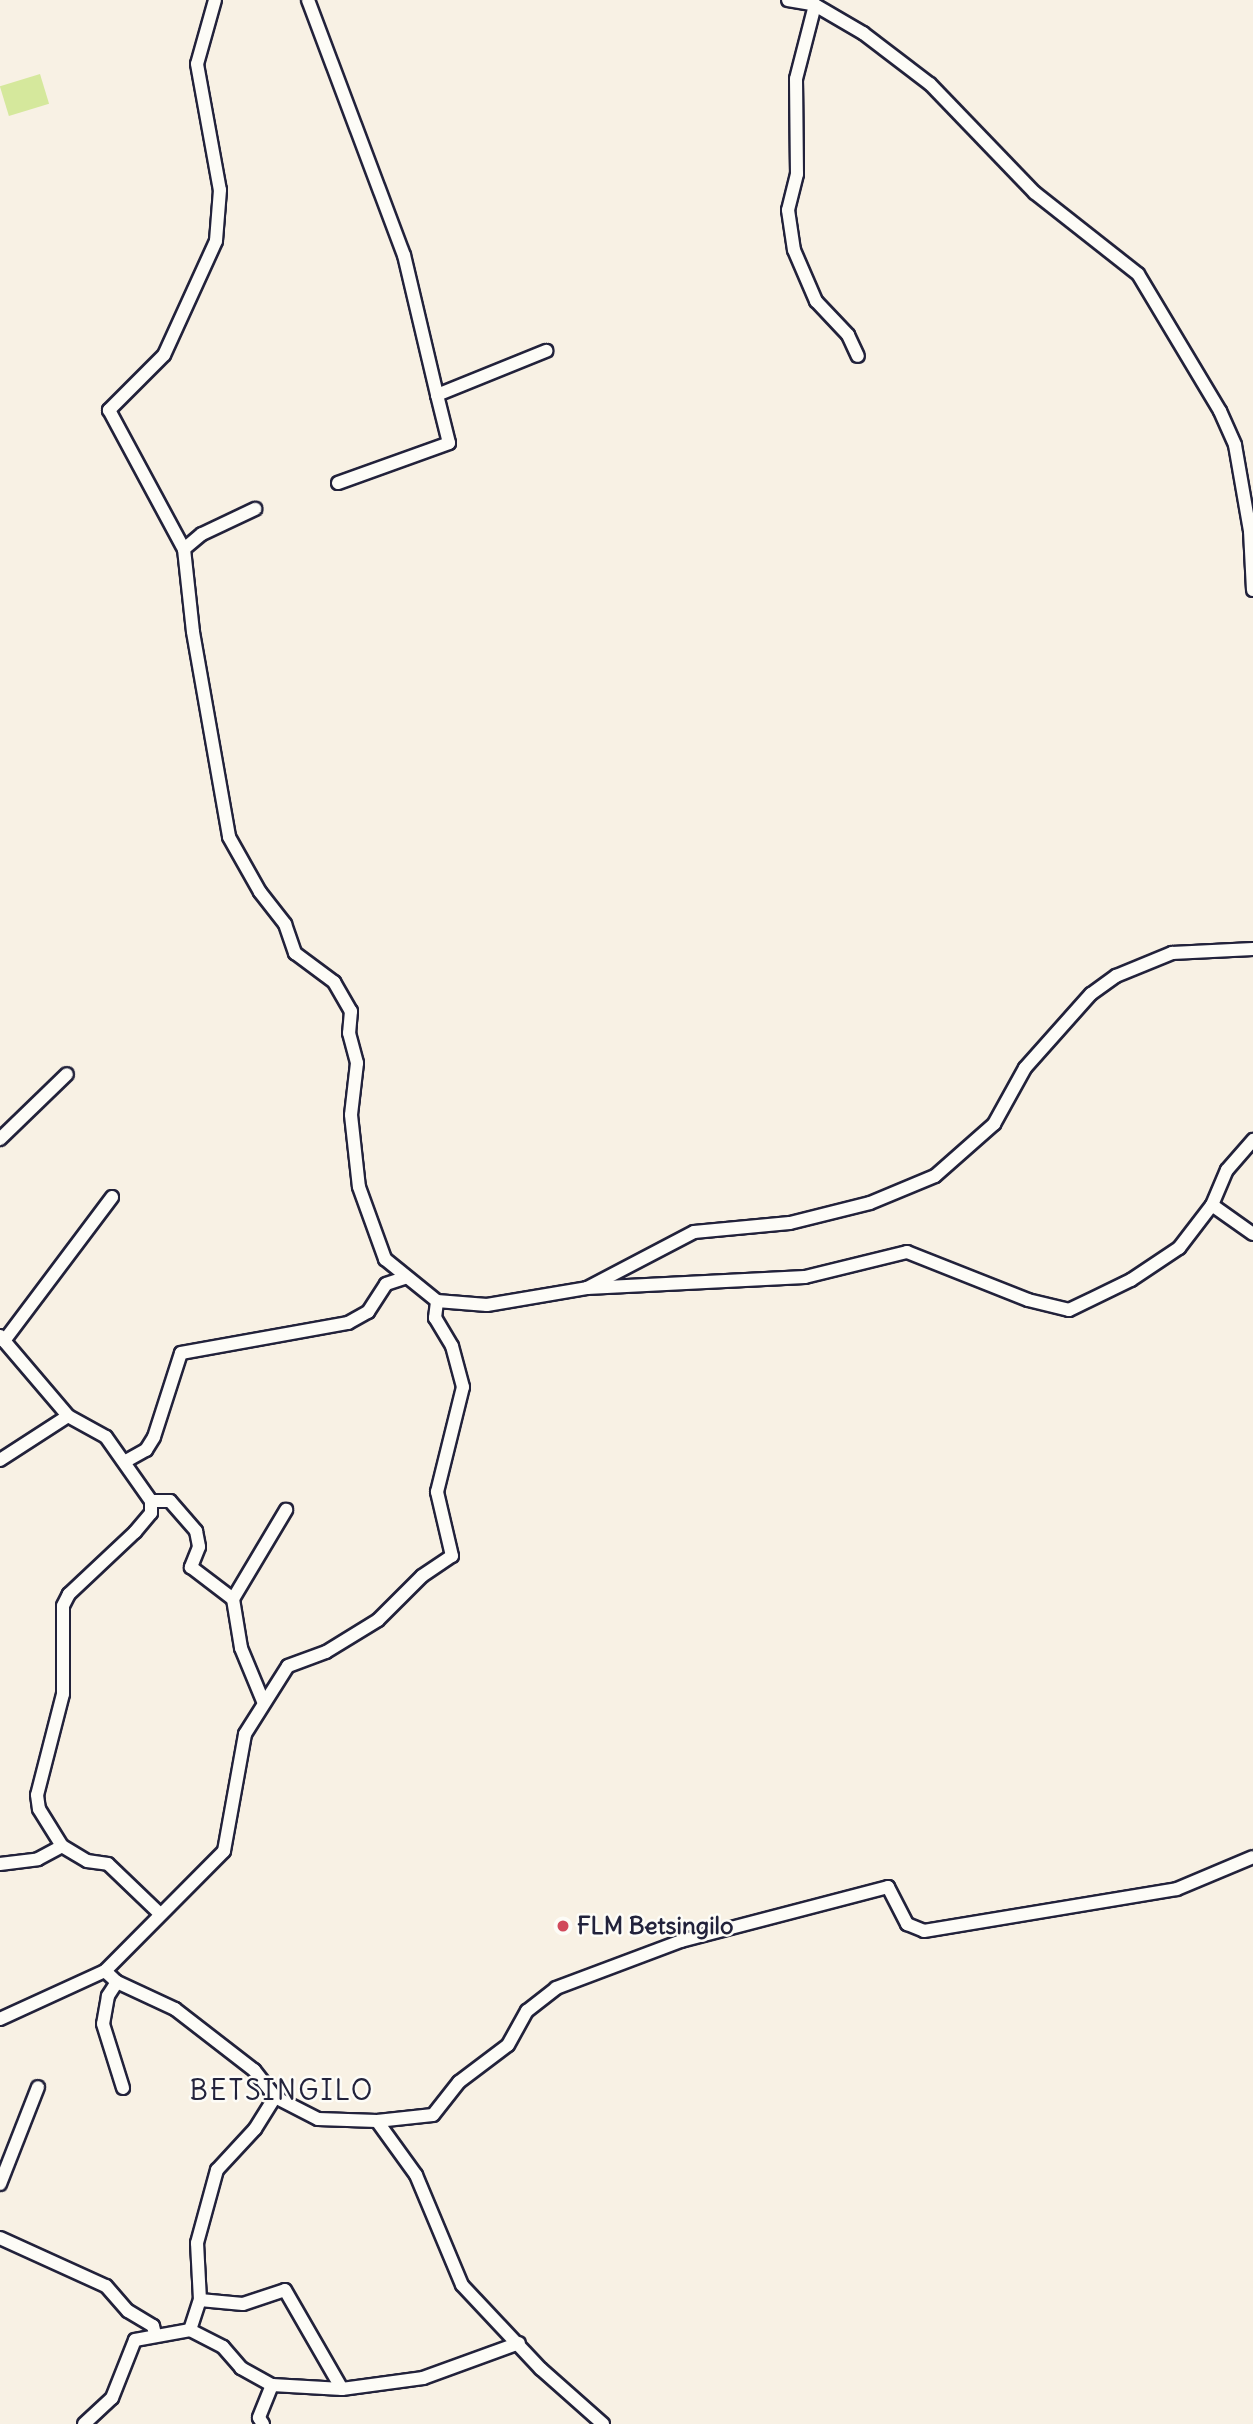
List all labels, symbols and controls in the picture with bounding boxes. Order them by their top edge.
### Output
place label: FLM Betsingilo [577,1912,733,1940]
marker: FLM Betsingilo [555,1918,571,1934]
district label: BETSINGILO [191,2073,373,2107]

